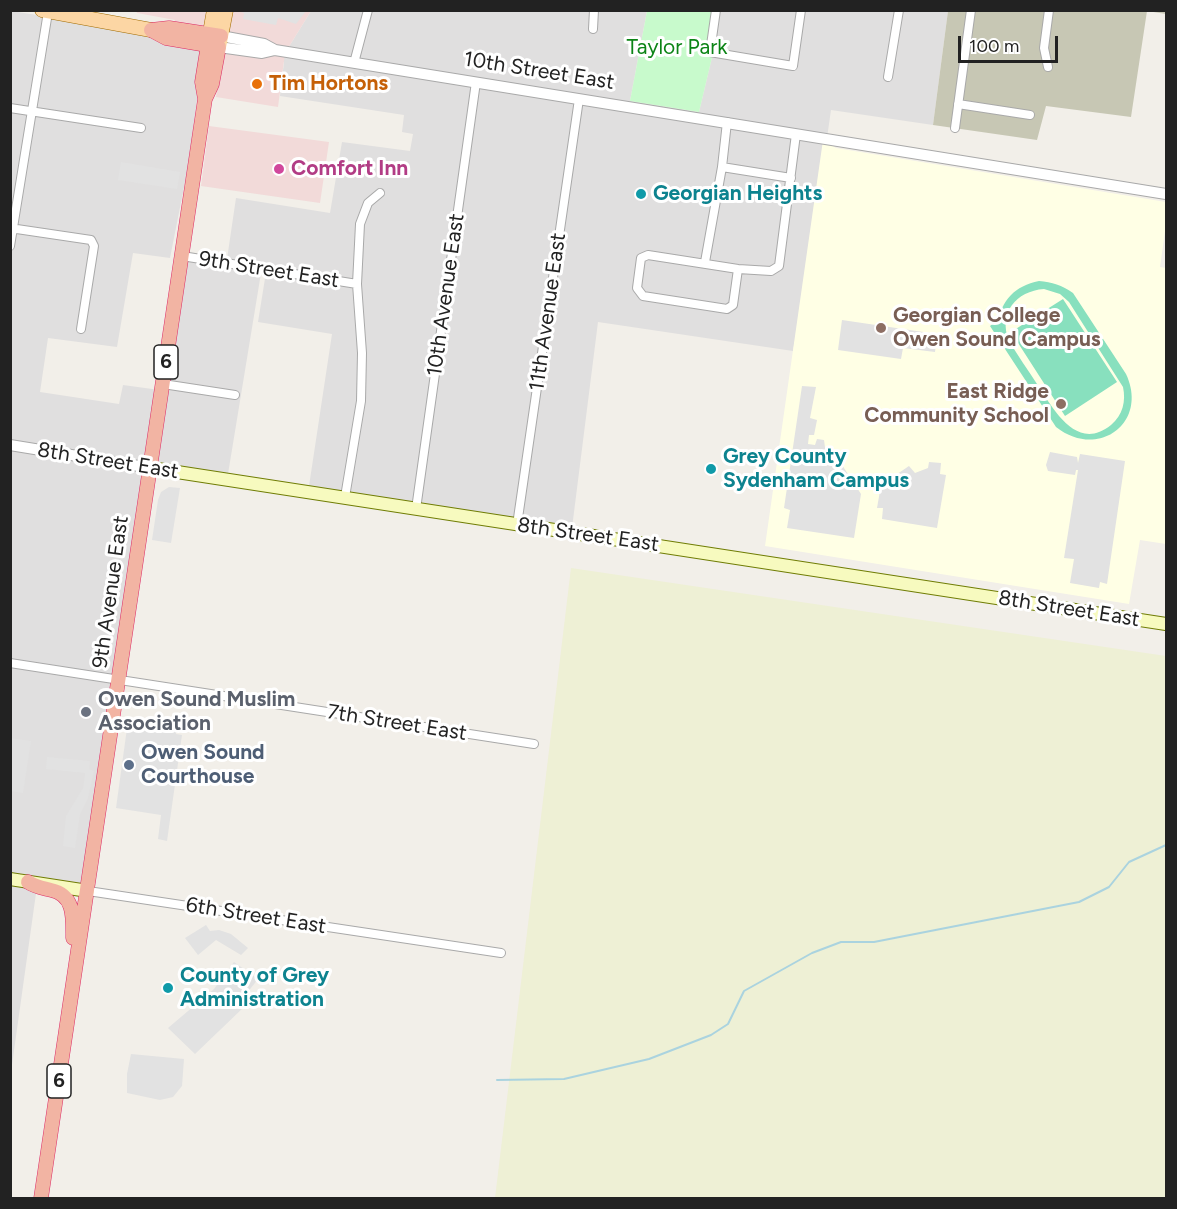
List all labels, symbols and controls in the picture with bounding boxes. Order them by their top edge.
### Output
scale bar [961,24,1062,62]
park label: Taylor Park [627,35,727,61]
text: 100 m [969,35,1019,57]
street label: 10th Street East [462,47,616,95]
place label: Tim Hortons [269,71,388,97]
marker: Tim Hortons [250,77,264,91]
place label: Comfort Inn [291,156,408,182]
marker: Comfort Inn [272,162,286,176]
place label: Georgian Heights [653,181,822,207]
marker: Georgian Heights [634,187,648,201]
street label: 10th Avenue East [422,212,470,378]
street label: 11th Avenue East [524,231,572,393]
street label: 9th Street East [197,246,341,294]
place label: Georgian College Owen Sound Campus [893,303,1101,353]
marker: Georgian College Owen Sound Campus [874,321,888,335]
road number: 6 [154,345,178,379]
place label: East Ridge Community School [864,379,1049,429]
marker: East Ridge Community School [1054,397,1068,411]
street label: 8th Street East [36,437,180,485]
place label: Grey County Sydenham Campus [723,444,909,494]
marker: Grey County Sydenham Campus [704,462,718,476]
street label: 8th Street East [516,513,660,557]
street label: 9th Avenue East [88,514,134,670]
street label: 8th Street East [997,585,1141,633]
place label: Owen Sound Muslim Association [98,687,295,737]
street label: 7th Street East [325,700,469,746]
marker: Owen Sound Muslim Association [79,705,93,719]
place label: Owen Sound Courthouse [141,740,265,790]
marker: Owen Sound Courthouse [122,758,136,772]
street label: 6th Street East [184,892,328,940]
place label: County of Grey Administration [180,963,329,1013]
marker: County of Grey Administration [161,981,175,995]
road number: 6 [47,1064,71,1098]

